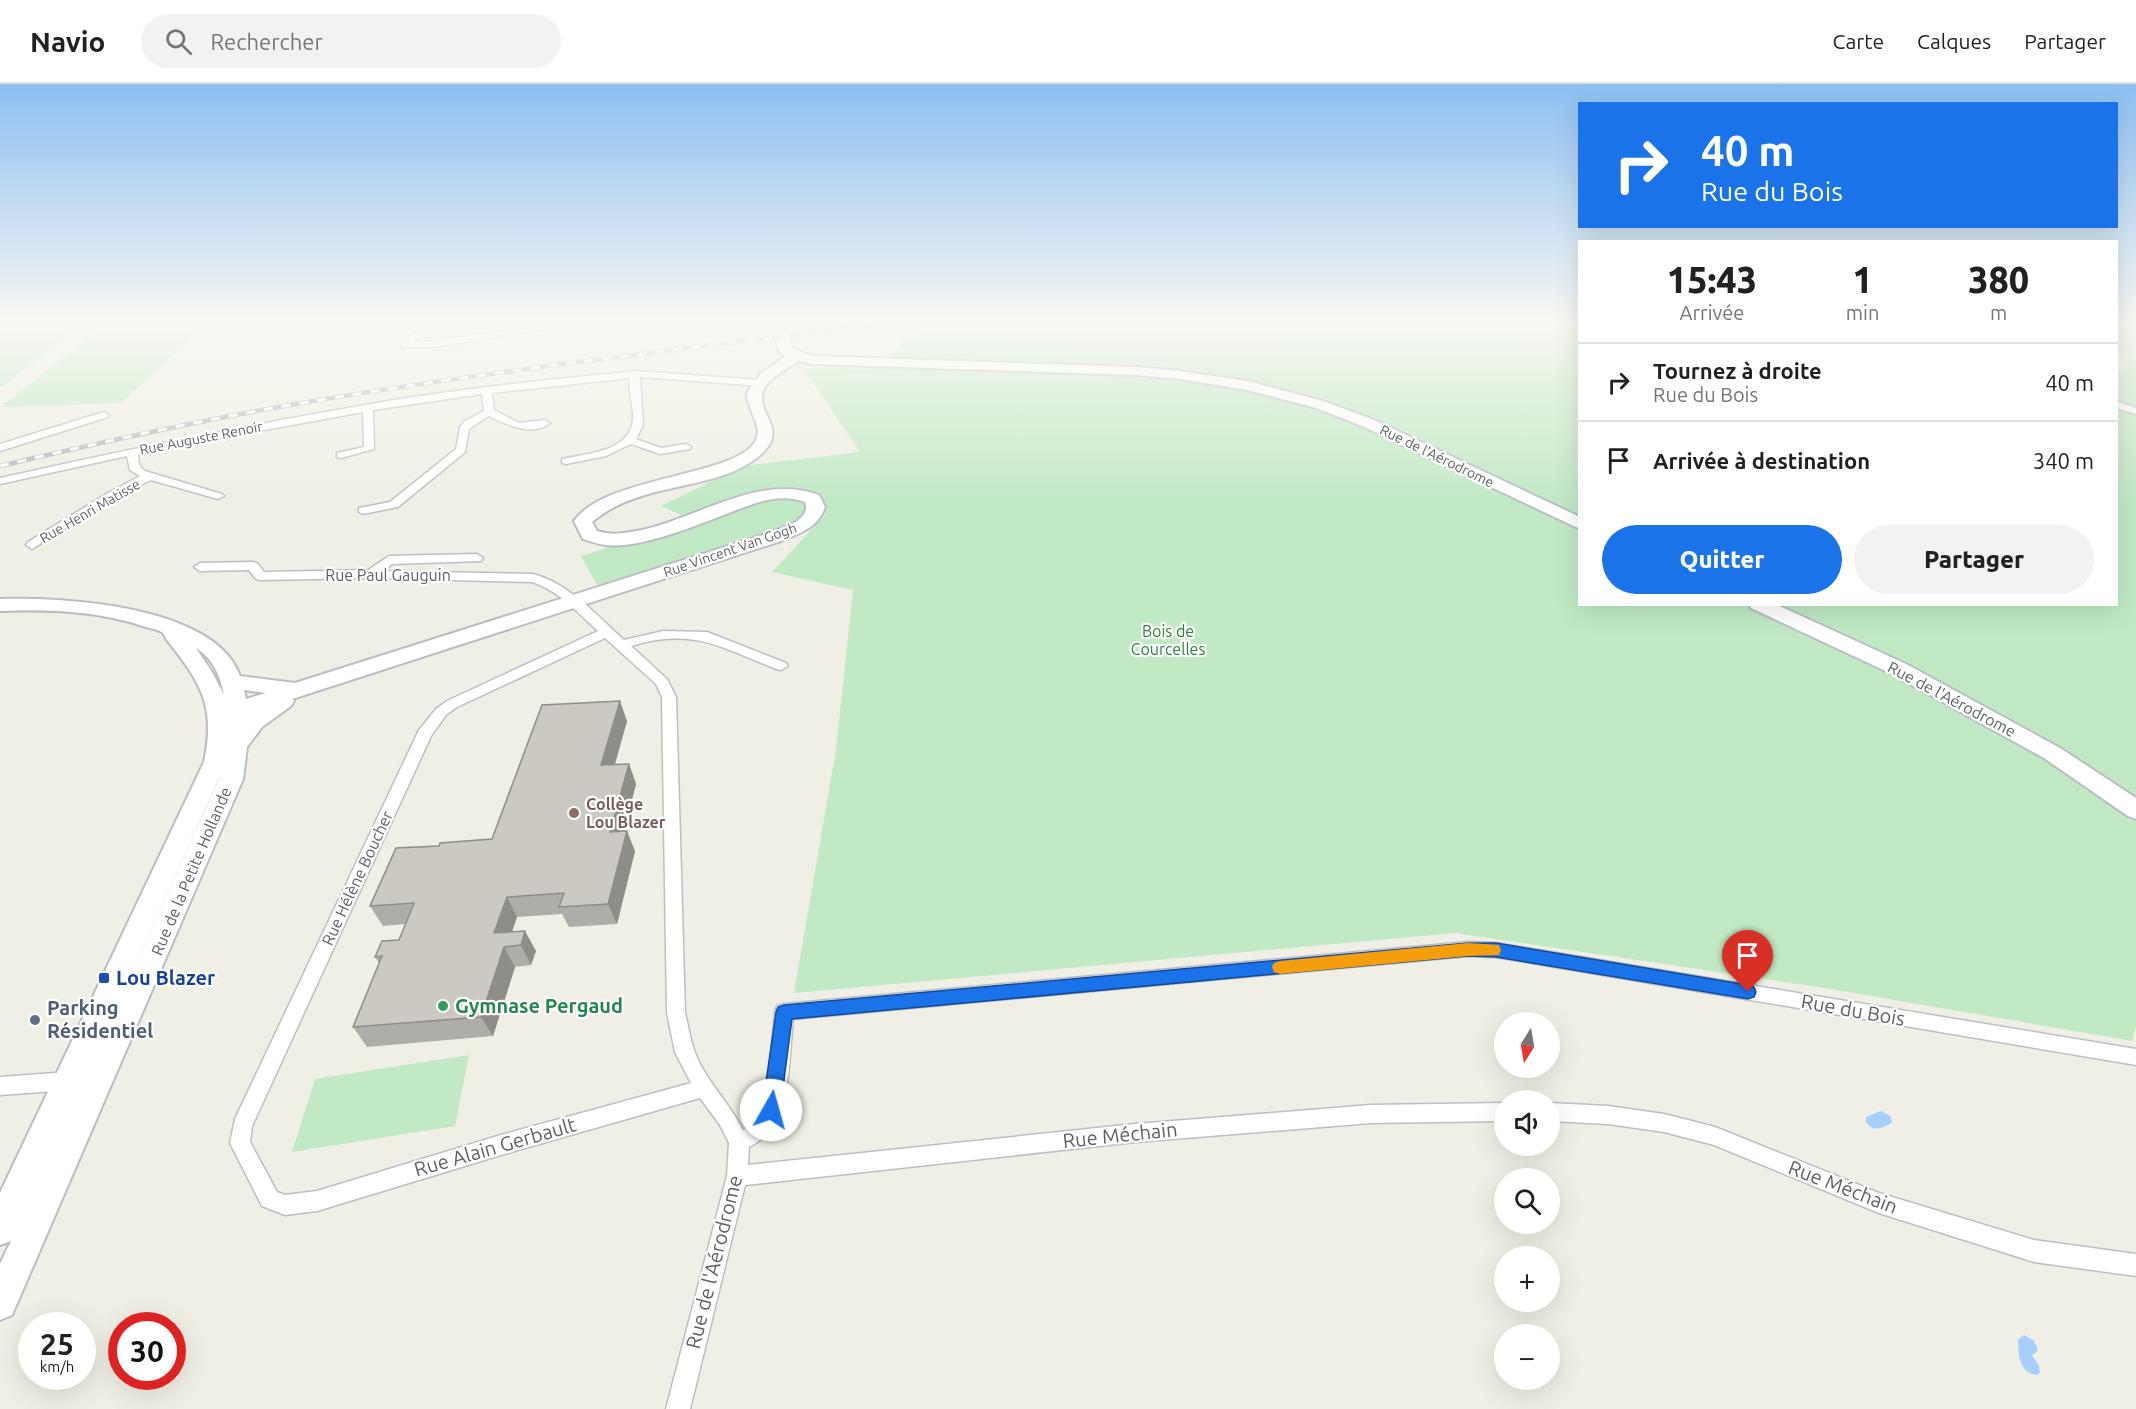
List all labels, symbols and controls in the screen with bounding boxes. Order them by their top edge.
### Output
search box [141,14,561,68]
icon: search [162,25,195,58]
text: Navio [30,26,105,57]
text: Rechercher [210,29,323,54]
text: Carte [1833,29,1884,53]
text: Calques [1917,29,1991,53]
text: Partager [2024,29,2106,53]
icon: right [1602,126,1680,204]
text: 40 m [1701,127,1795,174]
text: Rue du Bois [1701,176,1843,206]
text: 15:43 [1667,259,1757,300]
text: 1 [1852,259,1873,300]
text: 380 [1968,259,2029,300]
text: Arrivée [1680,301,1744,324]
text: min [1846,301,1879,324]
text: m [1990,301,2007,324]
text: Tournez à droite [1653,358,1822,383]
icon: right [1602,366,1635,399]
text: 40 m [2045,370,2094,395]
text: Rue du Bois [1653,383,1758,406]
street label: Rue Auguste Renoir [138,418,264,458]
street label: Rue de l'Aérodrome [1377,421,1497,491]
icon: arrive [1602,444,1635,477]
text: Arrivée à destination [1653,448,1870,473]
text: 340 m [2033,448,2094,473]
street label: Rue Henri Matisse [37,476,143,546]
street label: Rue Vincent Van Gogh [661,520,799,580]
button: Quitter [1602,525,1842,594]
button: Partager [1854,525,2094,594]
street label: Rue Paul Gauguin [325,566,451,584]
park label: Bois de Courcelles [1131,622,1205,658]
street label: Rue de l'Aérodrome [1885,658,2019,740]
street label: Rue de la Petite Hollande [147,784,235,958]
place label: Collège Lou Blazer [586,795,666,831]
marker: Collège Lou Blazer [567,806,581,820]
street label: Rue Hélène Boucher [318,808,396,948]
pin [1722,930,1773,992]
icon: arrive [1731,939,1764,972]
place label: Lou Blazer [116,966,216,989]
marker: Lou Blazer [97,971,111,985]
street label: Rue du Bois [1799,989,1907,1030]
place label: Gymnase Pergaud [455,994,623,1017]
place label: Parking Résidentiel [47,996,153,1042]
marker: Gymnase Pergaud [436,999,450,1013]
north arrow [1494,1012,1560,1078]
map controls [1494,1012,1560,1390]
marker: Parking Résidentiel [28,1013,42,1027]
position arrow [739,1078,803,1142]
button: sound [1494,1090,1560,1156]
street label: Rue Alain Gerbault [411,1112,579,1181]
street label: Rue Méchain [1061,1117,1178,1152]
street label: Rue Méchain [1785,1155,1901,1218]
button: search [1494,1168,1560,1234]
street label: Rue de l'Aérodrome [681,1173,746,1351]
button: + [1494,1246,1560,1312]
speed limit sign: 30 [108,1312,186,1390]
button: − [1494,1324,1560,1390]
text: 25 [40,1327,74,1361]
text: km/h [40,1358,74,1375]

